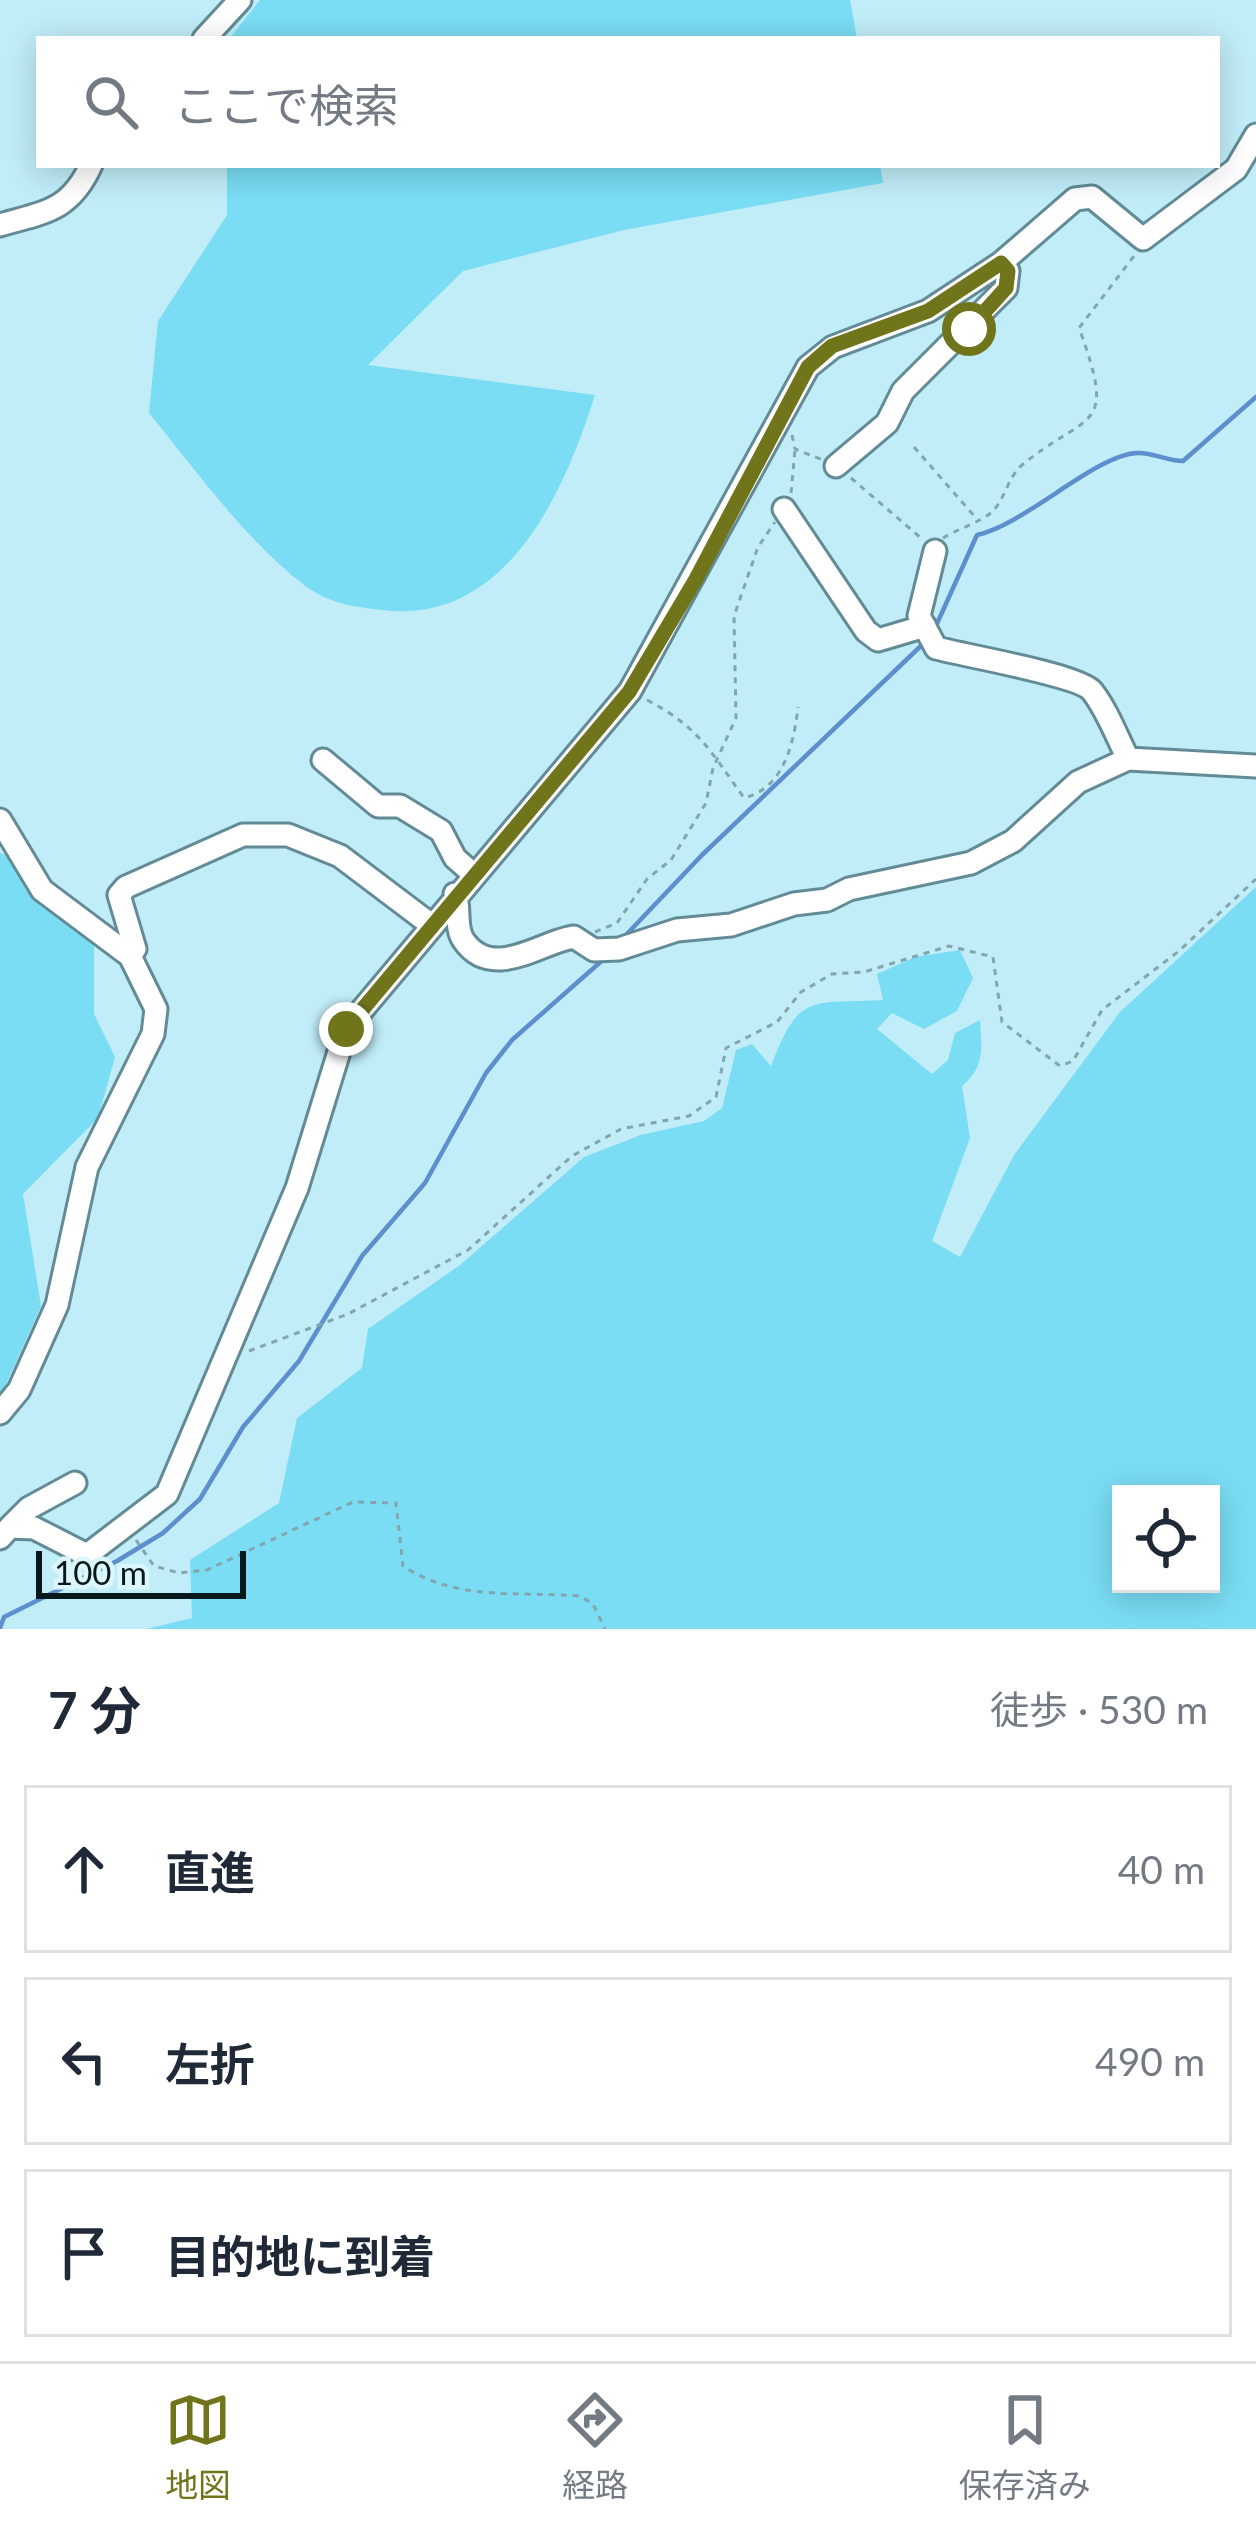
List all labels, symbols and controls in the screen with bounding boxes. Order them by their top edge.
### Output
search box [36,36,1220,168]
icon: search [78,69,144,135]
text: ここで検索 [174,78,399,132]
route start [942,302,996,356]
route end [319,1002,373,1056]
map controls [1112,1485,1220,1593]
button: locate [1112,1485,1220,1593]
scale bar [36,1545,246,1598]
text: 100 m [54,1552,147,1592]
text: 7 分 [48,1679,141,1740]
text: 徒歩 · 530 m [990,1686,1208,1732]
icon: ahead [51,1836,117,1902]
text: 直進 [165,1845,255,1899]
text: 40 m [1118,1846,1205,1892]
icon: left [51,2028,117,2094]
text: 左折 [165,2037,255,2091]
text: 490 m [1095,2038,1205,2084]
icon: arrive [51,2220,117,2286]
text: 目的地に到着 [165,2229,435,2283]
tab: 地図 [165,2387,231,2507]
tab: 経路 [562,2387,628,2507]
tab: 保存済み [959,2387,1091,2507]

